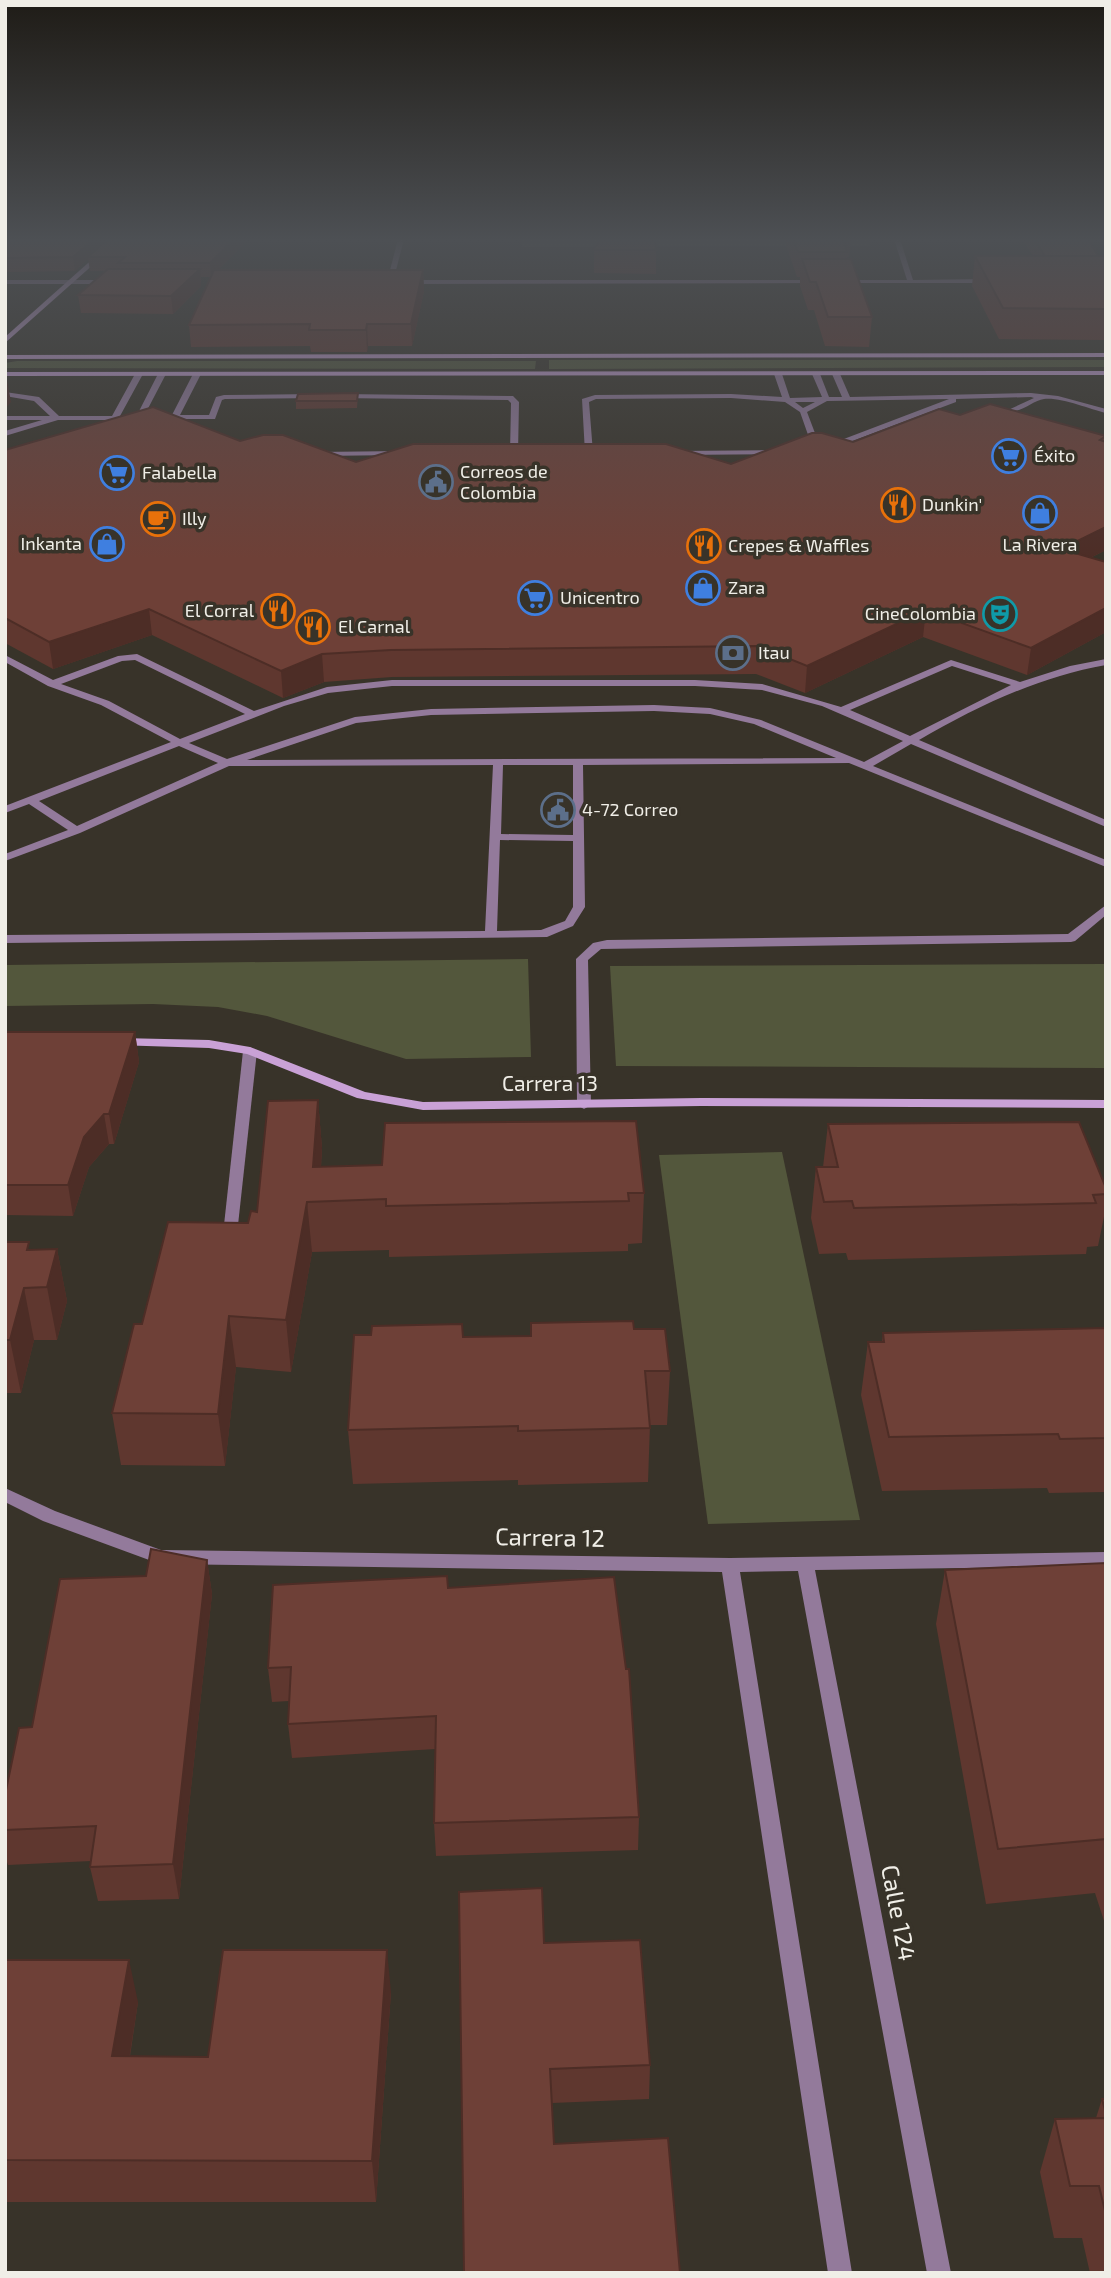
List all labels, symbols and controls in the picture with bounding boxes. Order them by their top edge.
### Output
supermarket icon: Éxito [990,437,1028,475]
place label: Éxito [1034,444,1075,466]
supermarket icon: Falabella [98,454,136,492]
place label: Correos de Colombia [460,460,548,503]
place label: Falabella [142,461,217,483]
public building icon: Correos de Colombia [417,463,455,501]
restaurant icon: Dunkin' [879,486,917,524]
place label: Dunkin' [922,493,982,515]
shop icon: La Rivera [1021,494,1059,532]
cafe icon: Illy [139,500,177,538]
place label: Illy [182,507,207,529]
shop icon: Inkanta [88,525,126,563]
restaurant icon: Crepes & Waffles [685,527,723,565]
place label: Inkanta [21,532,82,554]
place label: La Rivera [1003,533,1077,555]
place label: Crepes & Waffles [728,534,869,556]
shop icon: Zara [684,569,722,607]
place label: Zara [728,576,765,598]
supermarket icon: Unicentro [516,579,554,617]
place label: Unicentro [560,586,640,608]
restaurant icon: El Corral [259,592,297,630]
theatre icon: CineColombia [981,595,1019,633]
place label: El Corral [185,599,255,621]
place label: CineColombia [865,602,976,624]
restaurant icon: El Carnal [294,608,332,646]
place label: El Carnal [338,615,411,637]
bank icon: Itau [714,634,752,672]
place label: Itau [758,641,790,663]
public building icon: 4-72 Correo [539,791,577,829]
place label: 4-72 Correo [582,798,678,820]
street label: Carrera 13 [502,1070,598,1095]
street label: Carrera 12 [495,1521,605,1552]
street label: Calle 124 [876,1862,923,1963]

